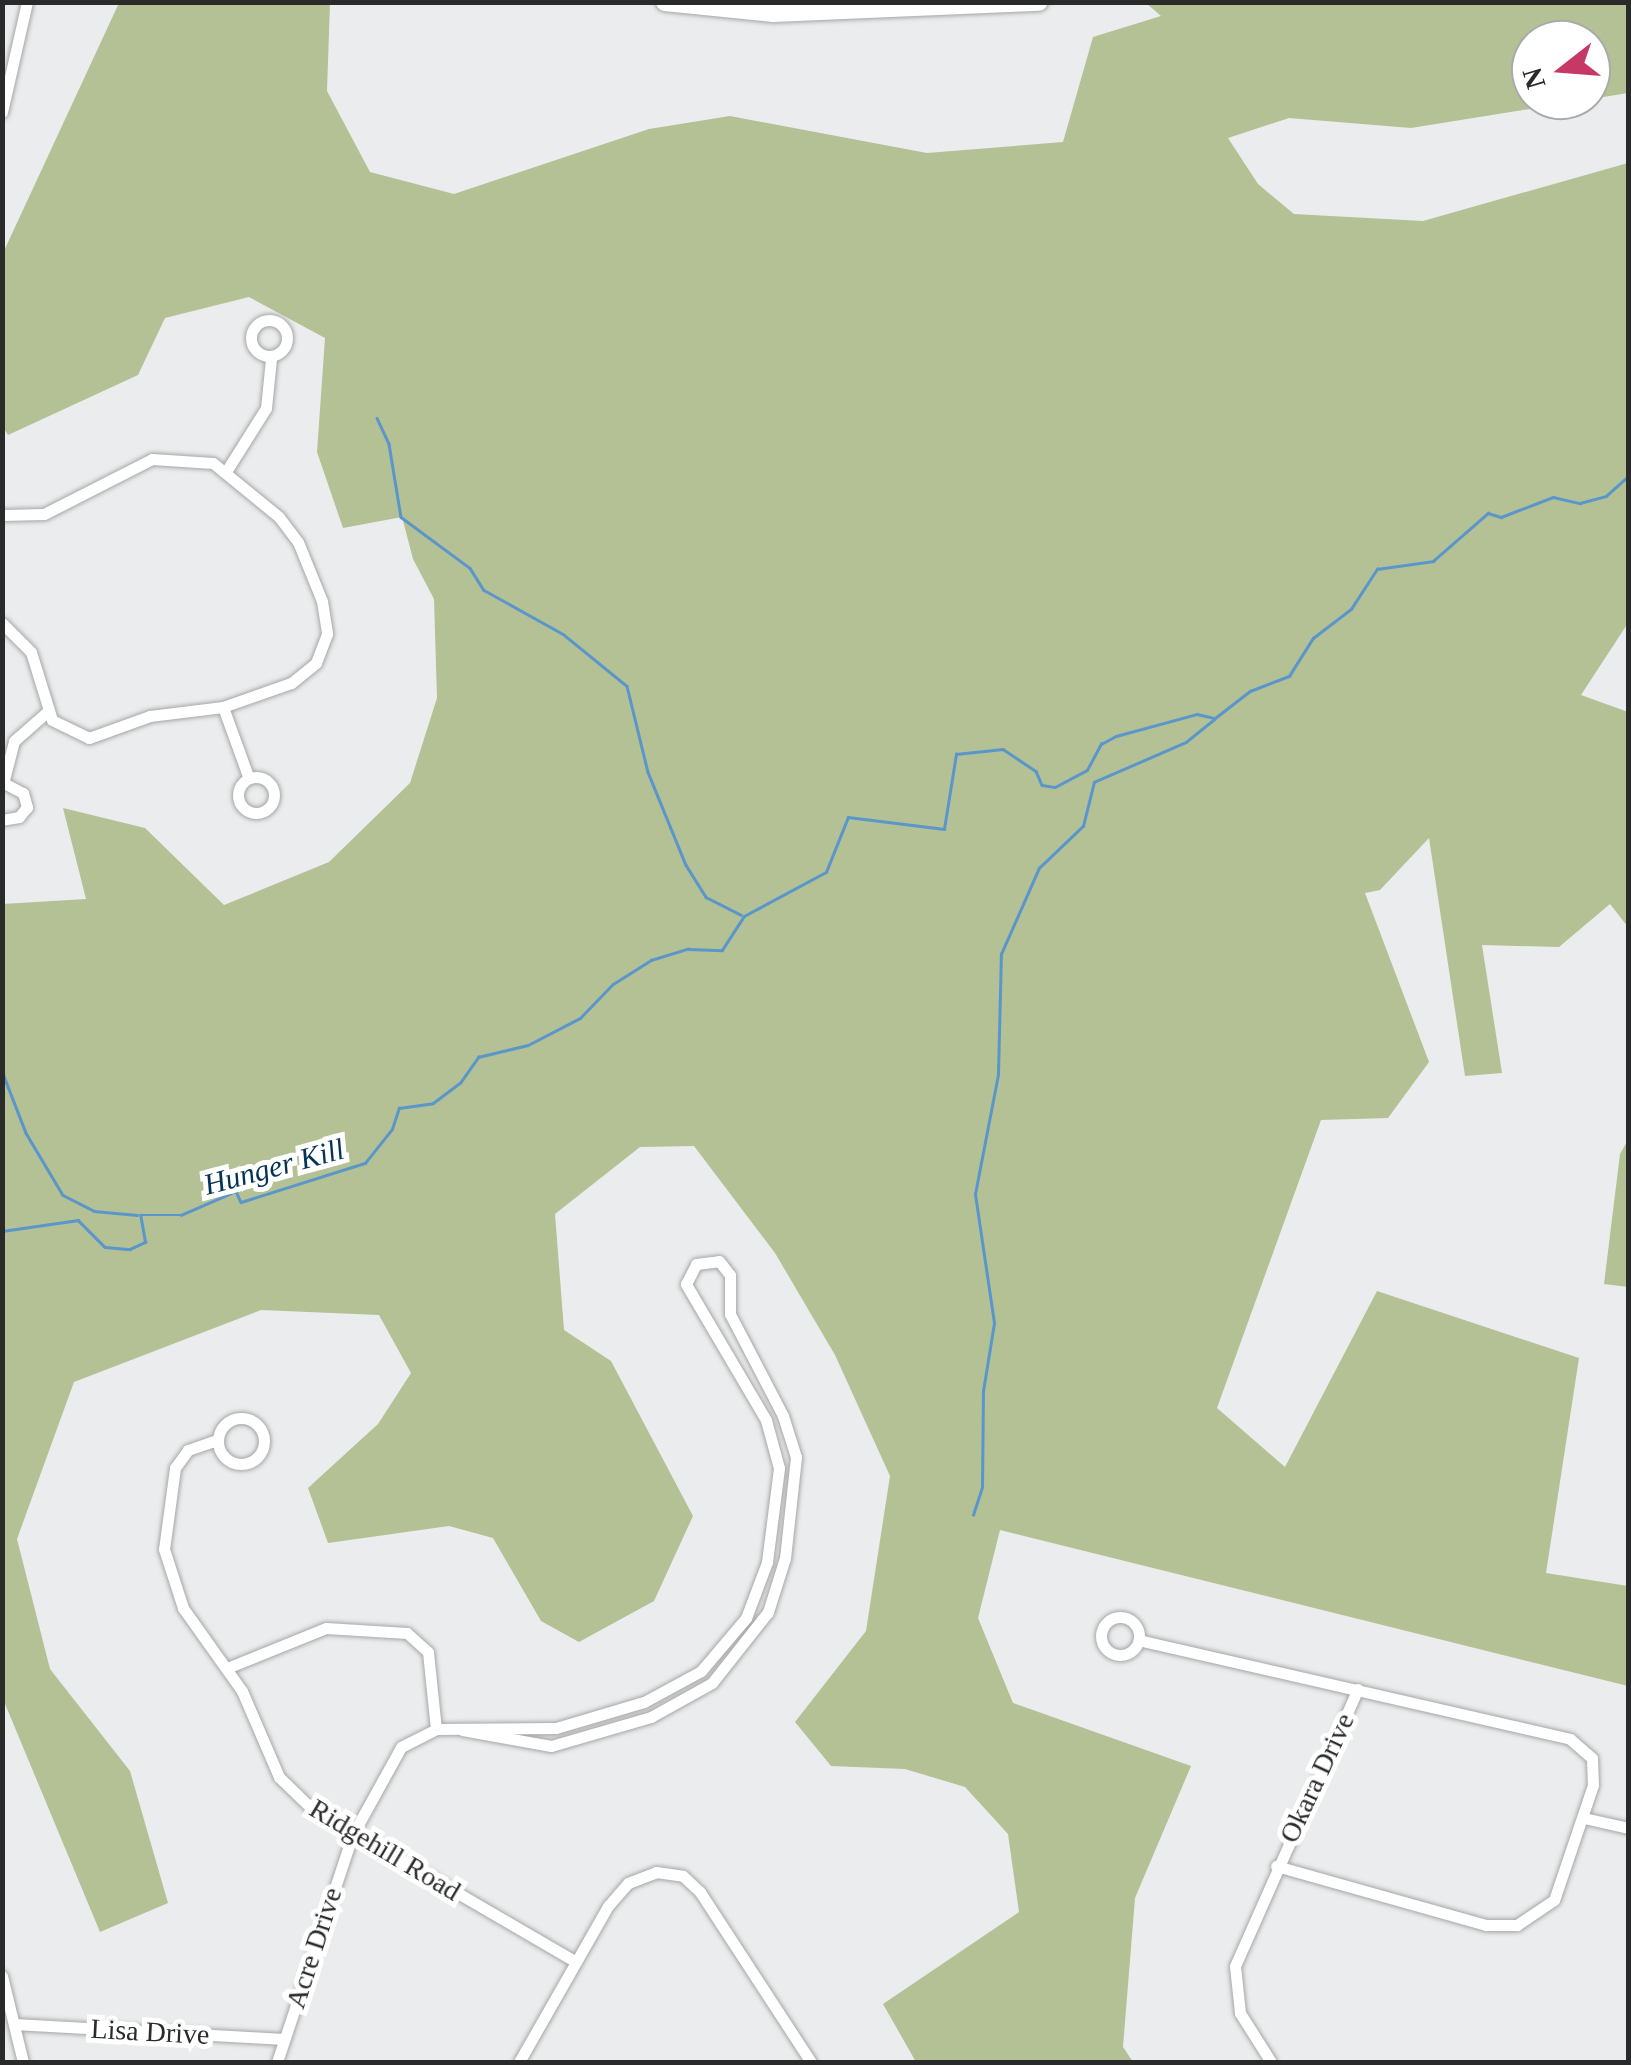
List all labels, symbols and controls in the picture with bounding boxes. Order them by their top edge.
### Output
north arrow [1511,20,1611,120]
text: N [1516,64,1552,93]
water label: Hunger Kill [200,1131,348,1203]
street label: Okara Drive [1272,1708,1362,1848]
street label: Ridgehill Road [303,1792,467,1908]
street label: Acre Drive [279,1883,349,2013]
street label: Lisa Drive [90,2012,210,2052]

